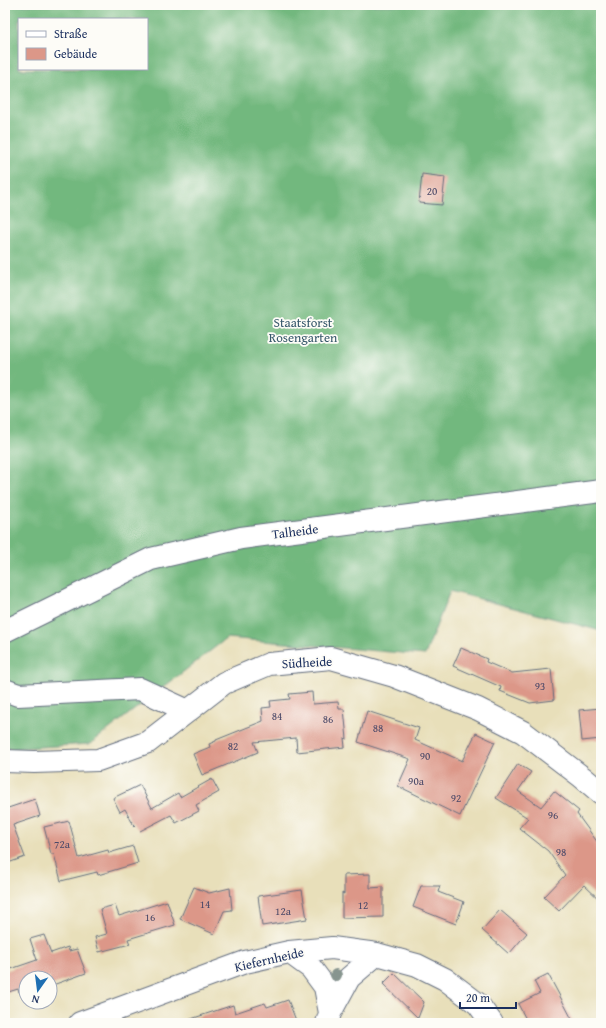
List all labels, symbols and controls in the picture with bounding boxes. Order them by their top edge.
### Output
legend [18,18,148,70]
text: Straße [54,25,88,42]
text: Gebäude [54,45,97,62]
house number: 20 [427,183,437,199]
park label: Staatsforst Rosengarten [269,313,338,347]
street label: Talheide [271,519,319,544]
street label: Südheide [281,652,333,673]
house number: 93 [535,678,545,694]
house number: 84 [272,708,282,724]
house number: 86 [323,711,333,727]
house number: 88 [373,720,383,736]
house number: 82 [228,738,238,754]
house number: 90 [420,748,430,764]
house number: 90a [408,773,425,789]
house number: 92 [451,790,461,806]
house number: 96 [548,807,558,823]
house number: 72a [54,836,71,852]
house number: 98 [556,844,566,860]
house number: 14 [200,896,210,912]
house number: 12 [358,897,368,913]
house number: 12a [275,903,292,919]
house number: 16 [145,909,155,925]
street label: Kiefernheide [233,942,306,977]
north arrow [18,970,58,1010]
scale bar [460,984,516,1010]
text: 20 m [466,989,490,1006]
text: N [29,991,41,1008]

